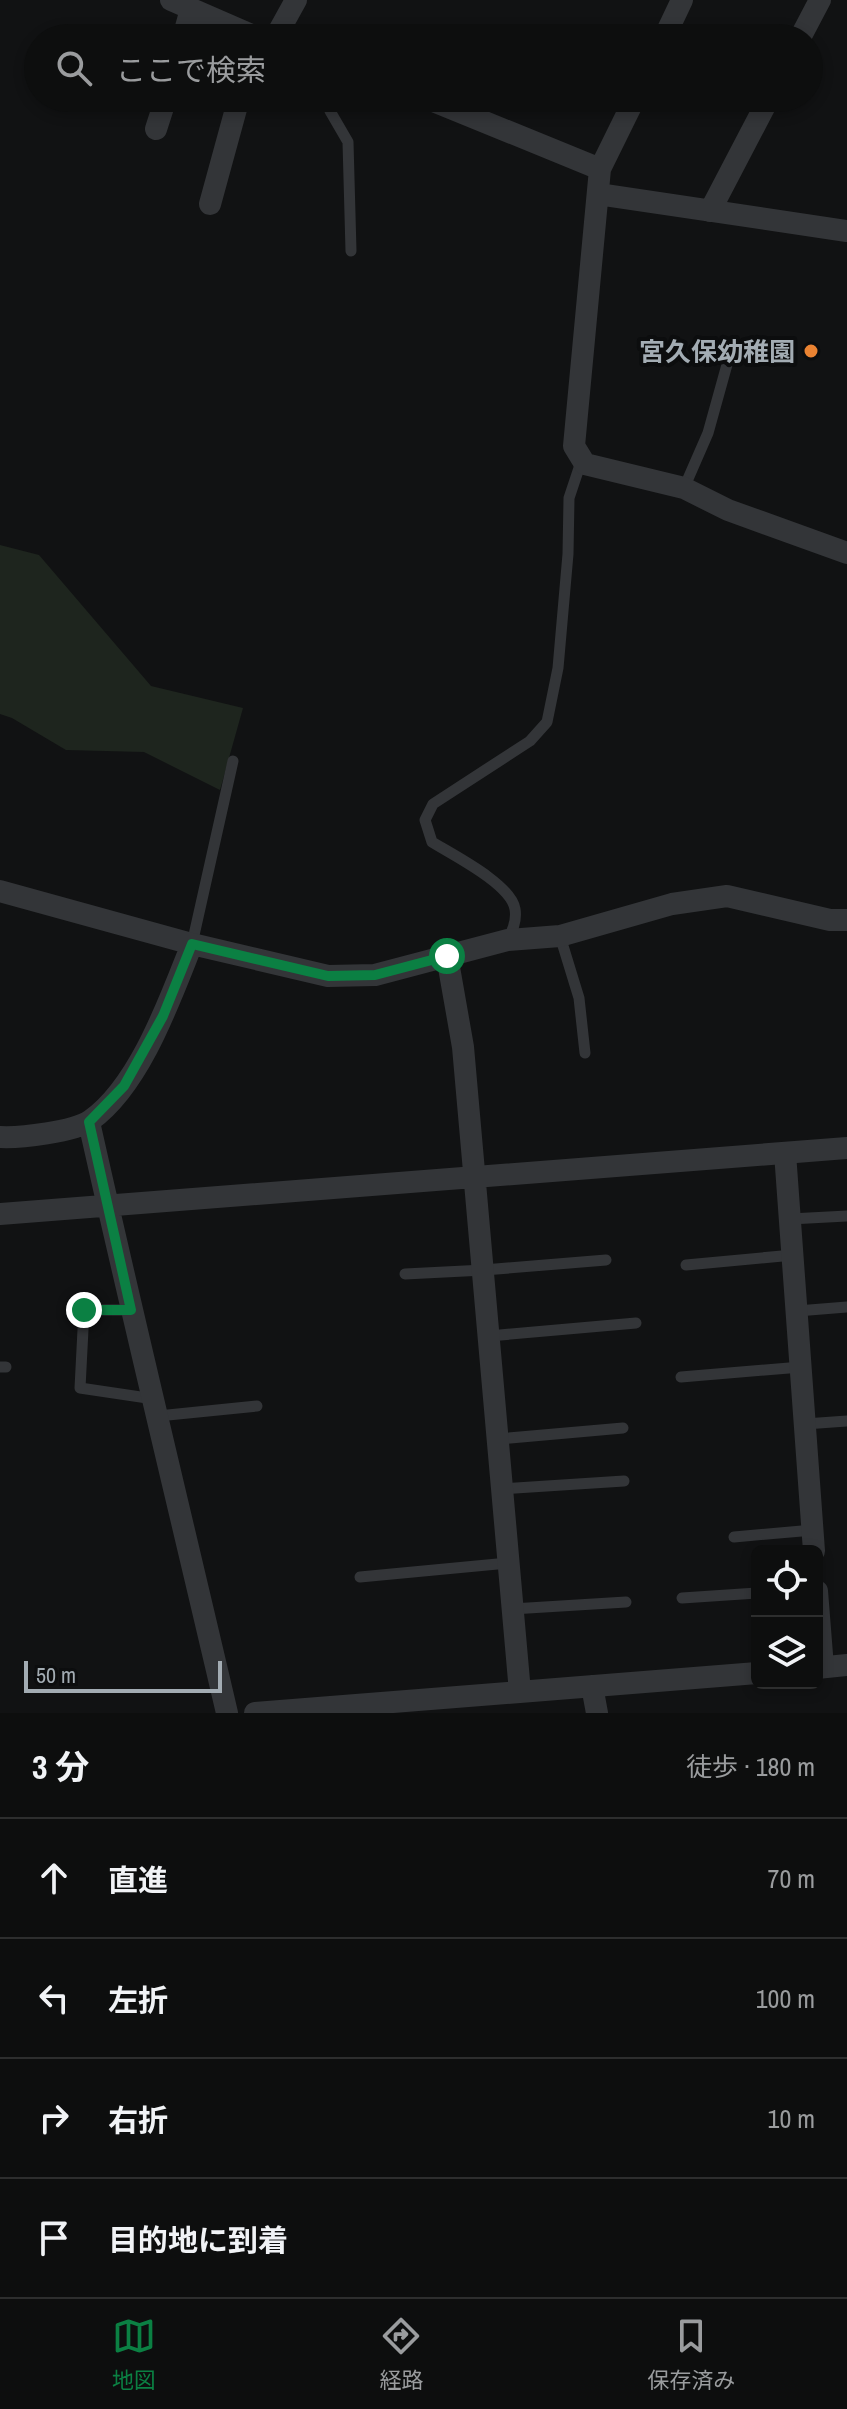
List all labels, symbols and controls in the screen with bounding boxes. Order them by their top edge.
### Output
search box [24,24,823,112]
icon: search [52,46,96,90]
text: ここで検索 [116,50,266,90]
place label: 宮久保幼稚園 [639,334,795,369]
marker: 宮久保幼稚園 [802,342,820,360]
route start [429,938,465,974]
route end [66,1292,102,1328]
map controls [751,1545,823,1689]
button: locate [751,1545,823,1617]
button: layers [751,1617,823,1689]
scale bar [24,1657,222,1693]
text: 50 m [36,1660,76,1690]
text: 3 分 [32,1744,89,1790]
text: 徒歩 · 180 m [686,1749,815,1784]
icon: ahead [32,1856,76,1900]
text: 直進 [108,1860,168,1900]
text: 70 m [768,1861,815,1896]
icon: left [32,1976,76,2020]
text: 左折 [108,1980,168,2020]
text: 100 m [756,1981,815,2016]
icon: right [32,2096,76,2140]
text: 右折 [108,2100,168,2140]
text: 10 m [768,2101,815,2136]
icon: arrive [32,2216,76,2260]
text: 目的地に到着 [108,2220,288,2260]
tab: 地図 [112,2314,156,2395]
tab: 経路 [379,2314,423,2395]
tab: 保存済み [647,2314,735,2395]

